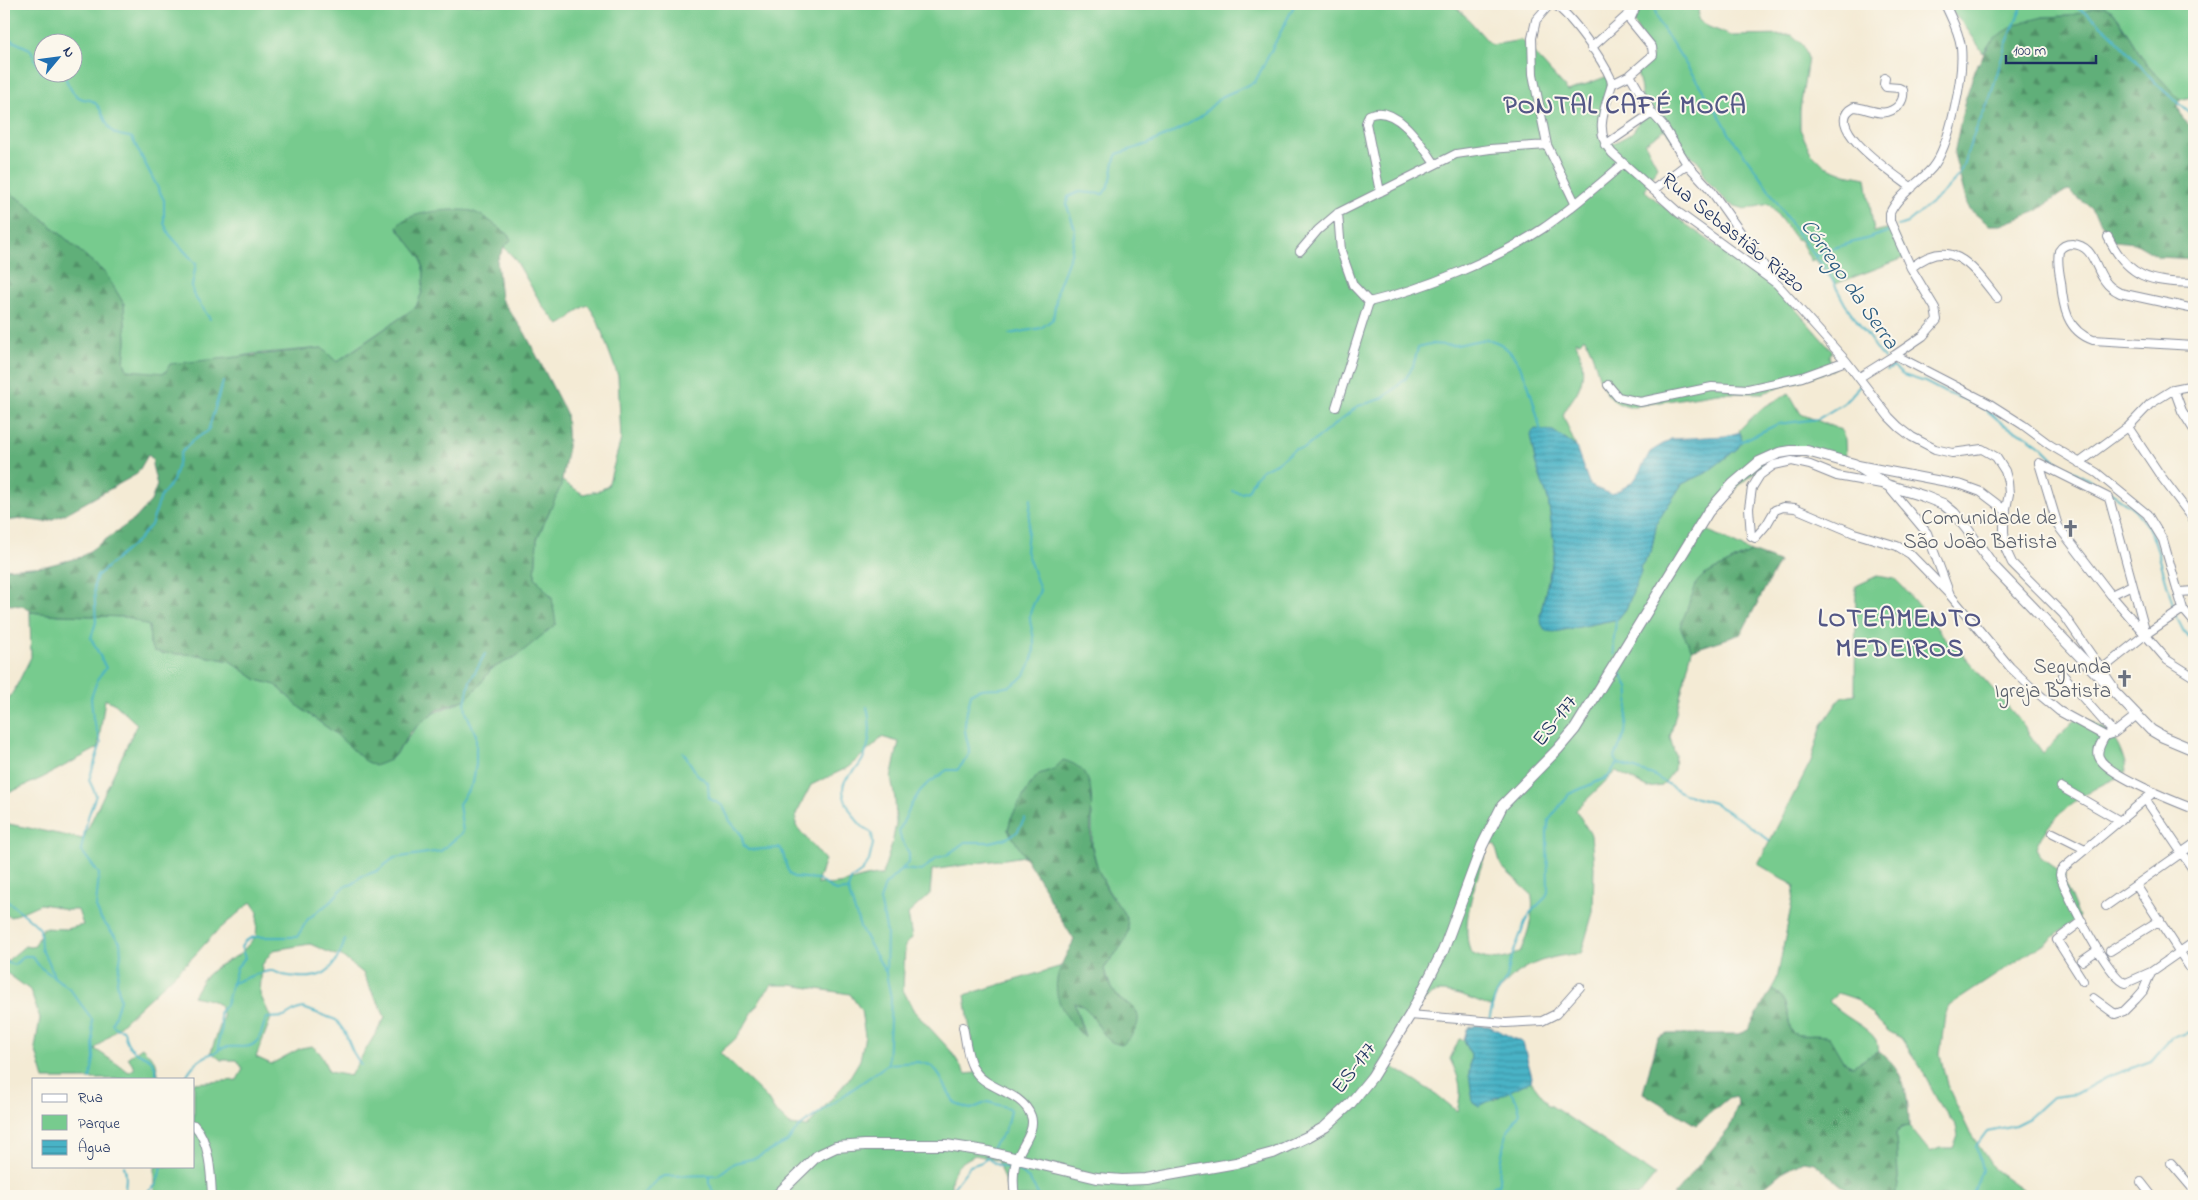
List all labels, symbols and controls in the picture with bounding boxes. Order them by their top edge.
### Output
north arrow [32,32,82,82]
scale bar [2006,32,2096,64]
text: 100 m [2013,40,2046,62]
text: N [57,43,80,62]
district label: PONTAL CAFÉ MOCA [1503,88,1747,126]
street label: Rua Sebastião Rizzo [1654,166,1811,301]
water label: Córrego da Serra [1792,213,1906,358]
place label: Comunidade de São João Batista [1903,504,2058,558]
church icon: Comunidade de São João Batista [2061,519,2081,539]
district label: LOTEAMENTO MEDEIROS [1818,601,1982,669]
place label: Segunda Igreja Batista [1995,653,2111,709]
church icon: Segunda Igreja Batista [2115,668,2135,688]
street label: ES-177 [1526,689,1585,753]
street label: ES-177 [1325,1036,1384,1100]
legend [32,1078,195,1168]
text: Rua [78,1087,103,1109]
text: Parque [78,1113,120,1135]
text: Água [78,1137,111,1160]

